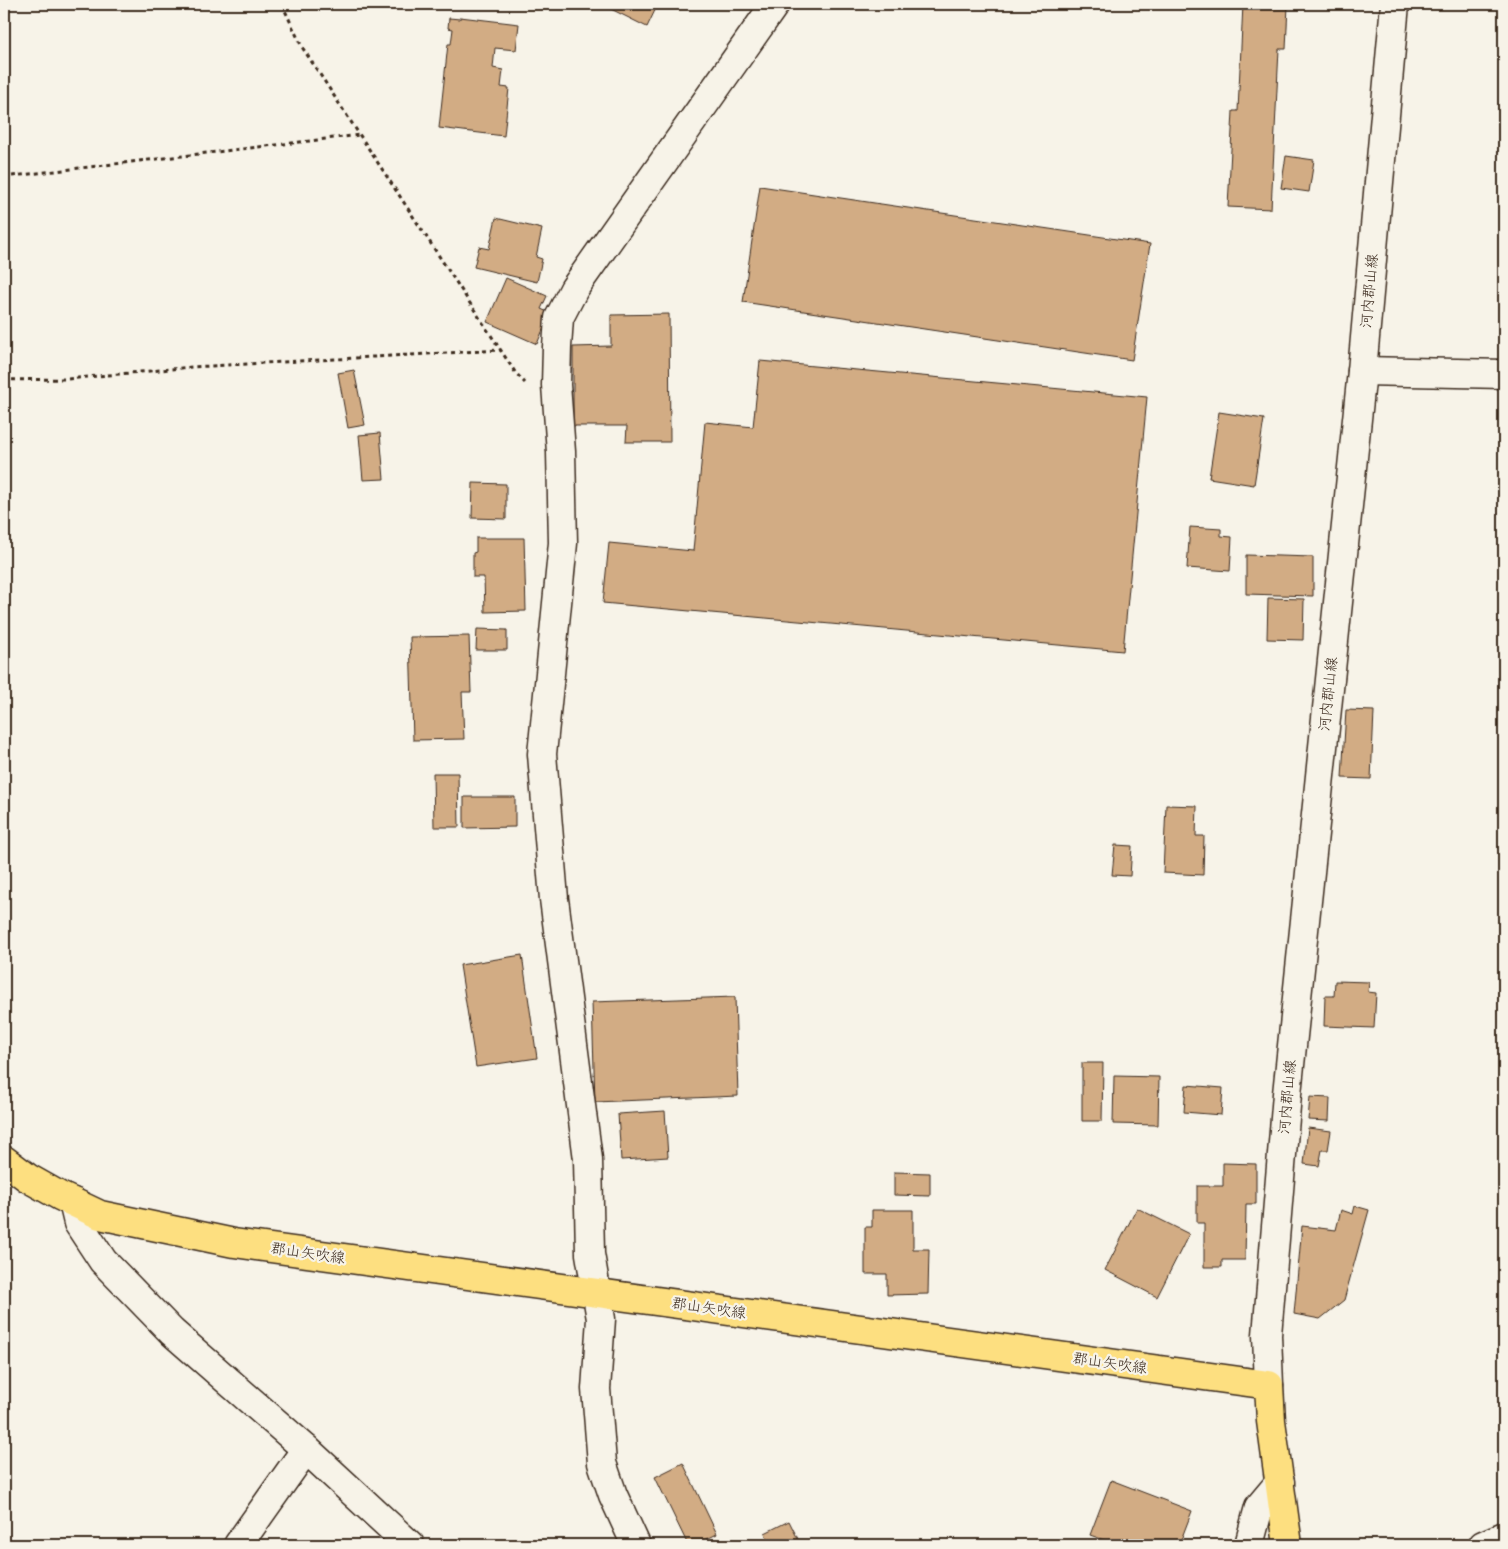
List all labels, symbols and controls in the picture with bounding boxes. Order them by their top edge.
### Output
street label: 河内郡山線 [1353,253,1385,329]
street label: 河内郡山線 [1311,655,1345,733]
street label: 河内郡山線 [1271,1059,1303,1135]
street label: 郡山矢吹線 [269,1235,347,1271]
street label: 郡山矢吹線 [670,1290,748,1326]
street label: 郡山矢吹線 [1071,1345,1149,1381]

